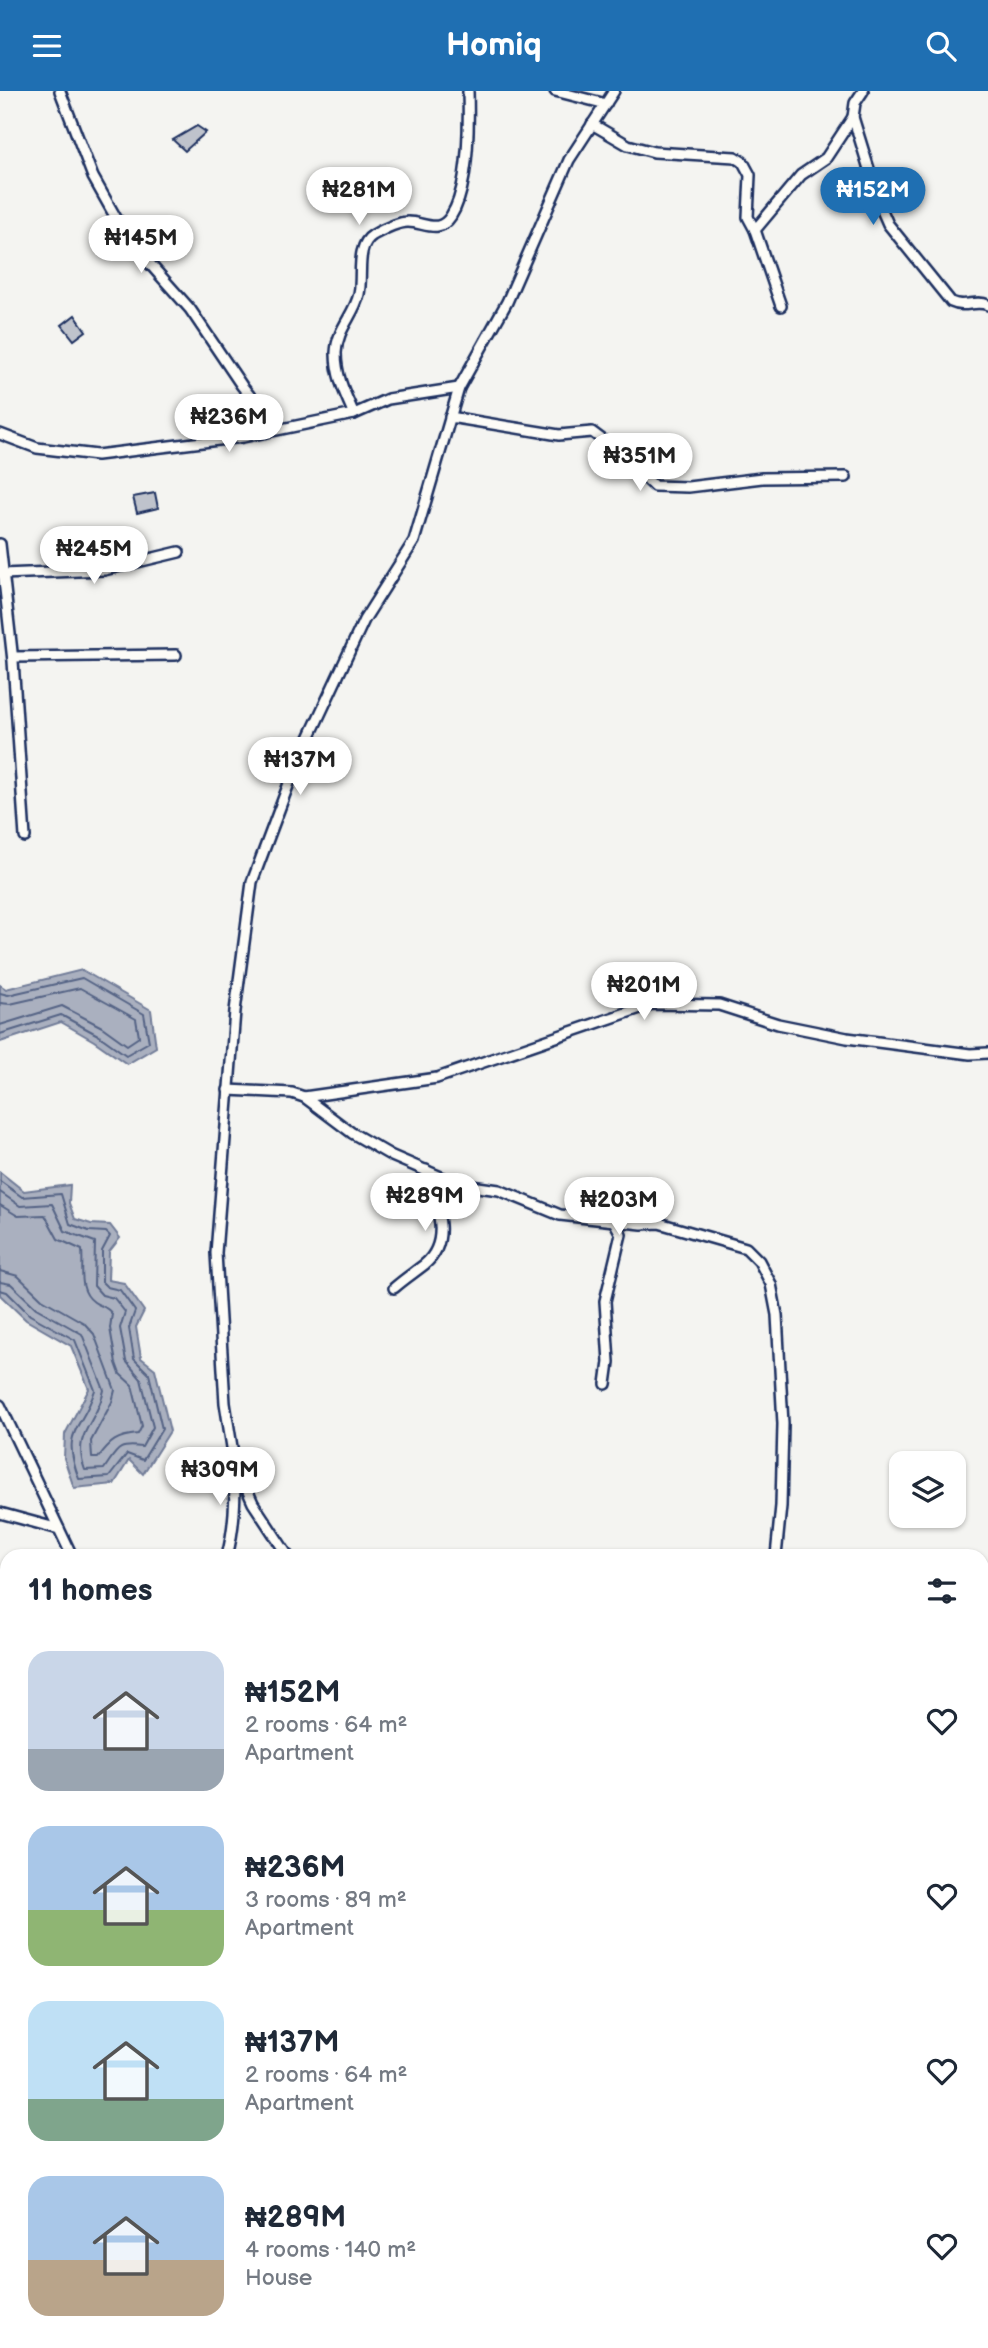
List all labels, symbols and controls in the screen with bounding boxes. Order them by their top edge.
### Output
text: Homiq [446,26,542,65]
icon: menu [28,27,66,65]
icon: search [922,27,960,65]
pin: ₦281M [310,167,408,227]
pin: ₦152M [824,167,922,227]
text: ₦281M [322,176,396,204]
text: ₦152M [836,176,910,204]
pin: ₦145M [92,215,190,275]
text: ₦145M [105,224,177,252]
pin: ₦236M [180,395,278,454]
text: ₦236M [190,403,268,431]
pin: ₦351M [591,433,689,493]
text: ₦351M [604,442,676,470]
pin: ₦245M [45,526,143,586]
text: ₦245M [56,535,132,563]
pin: ₦137M [251,737,349,797]
text: ₦137M [264,746,336,774]
pin: ₦201M [595,963,693,1022]
text: ₦201M [607,971,681,999]
pin: ₦289M [376,1173,474,1233]
pin: ₦203M [570,1177,668,1237]
text: ₦289M [386,1182,464,1210]
text: ₦203M [580,1186,658,1214]
pin: ₦309M [171,1447,269,1507]
map controls [889,1451,966,1528]
button: layers [889,1451,966,1528]
text: ₦309M [181,1456,259,1484]
icon: filters [923,1572,961,1610]
text: 11 homes [28,1573,152,1609]
text: ₦152M [245,1675,340,1711]
icon: home [84,1679,168,1763]
icon: heart [923,1702,961,1740]
text: 2 rooms · 64 m² [245,1711,407,1739]
text: Apartment [245,1739,354,1767]
text: ₦236M [245,1850,345,1886]
icon: home [84,1854,168,1938]
icon: heart [923,1877,961,1915]
text: 3 rooms · 89 m² [245,1886,407,1914]
text: Apartment [245,1914,354,1942]
text: ₦137M [245,2025,339,2061]
icon: home [84,2029,168,2113]
icon: heart [923,2052,961,2090]
text: 2 rooms · 64 m² [245,2061,407,2089]
text: Apartment [245,2089,354,2117]
text: ₦289M [245,2200,346,2236]
icon: home [84,2204,168,2288]
icon: heart [923,2227,961,2265]
text: 4 rooms · 140 m² [245,2236,416,2264]
text: House [245,2264,312,2292]

